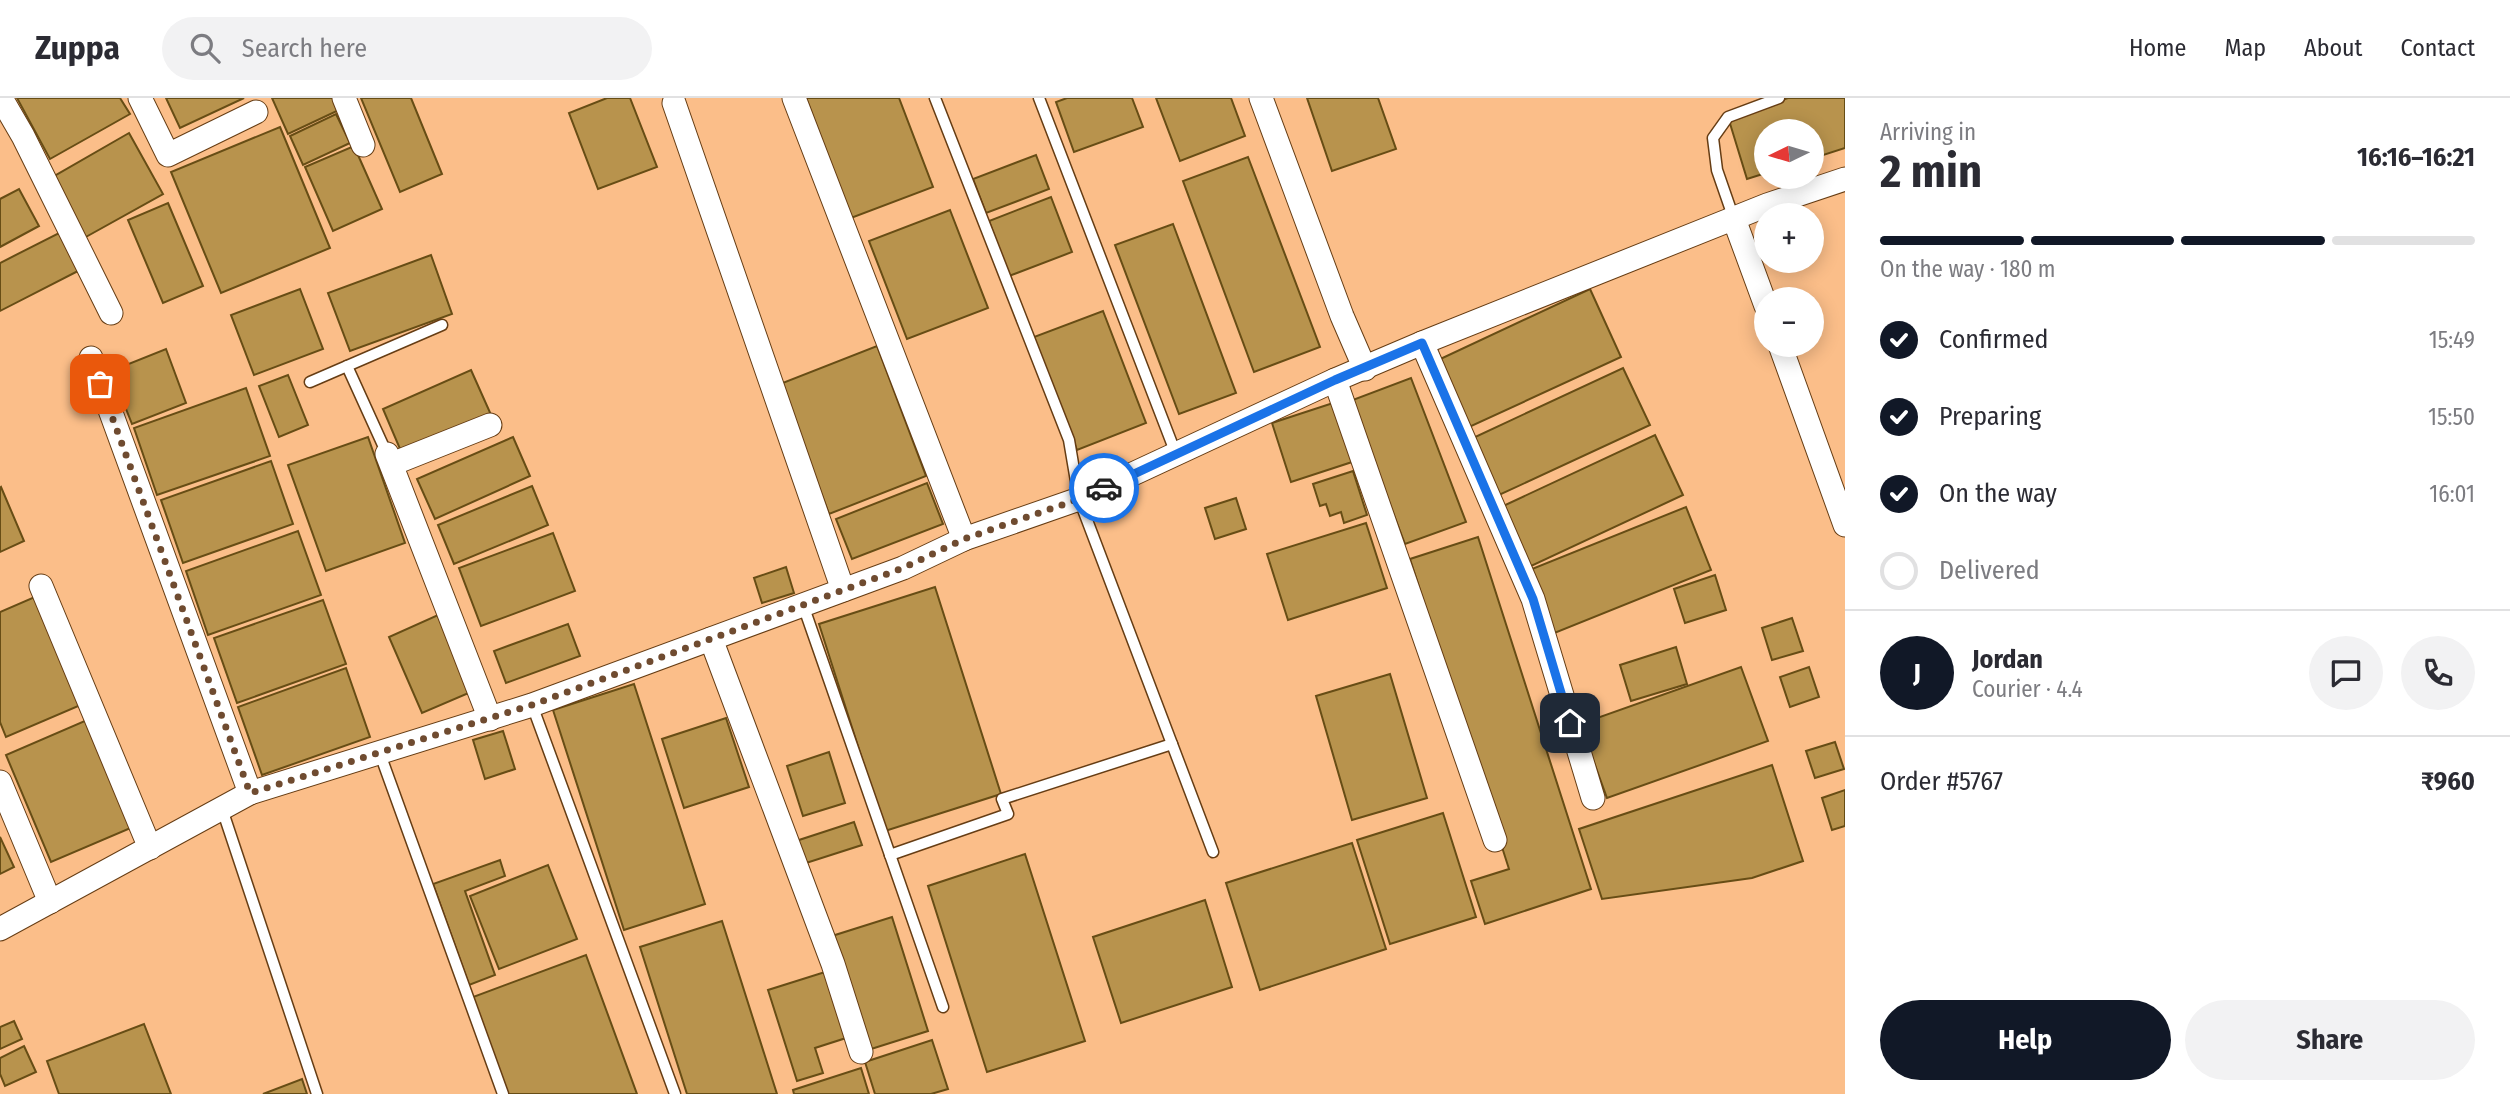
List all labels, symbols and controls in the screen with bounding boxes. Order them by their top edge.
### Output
search box [162,17,652,80]
text: Zuppa [35,28,120,68]
icon: search [186,29,224,67]
text: Search here [242,33,367,64]
text: Home [2129,34,2186,62]
text: Map [2224,34,2266,62]
text: About [2304,34,2362,62]
text: Contact [2400,34,2475,62]
text: Arriving in [1880,118,1976,146]
north arrow [1754,119,1824,189]
map controls [1754,119,1824,357]
text: 16:16–16:21 [2357,142,2475,173]
text: 2 min [1880,144,1982,199]
button: + [1754,203,1824,273]
text: On the way · 180 m [1880,255,2056,283]
button: − [1754,287,1824,357]
icon: check [1880,321,1918,359]
text: Confirmed [1939,324,2049,355]
text: 15:49 [2429,326,2475,354]
pin [70,354,130,414]
icon: bag [81,365,119,403]
icon: check [1880,398,1918,436]
text: Preparing [1939,401,2041,432]
text: 15:50 [2428,403,2475,431]
courier [1069,453,1139,523]
icon: car [1085,469,1123,507]
icon: check [1880,475,1918,513]
text: On the way [1939,478,2057,509]
text: 16:01 [2429,480,2475,508]
text: Delivered [1939,555,2040,586]
button: chat [2309,636,2383,710]
button: phone [2401,636,2475,710]
text: Jordan [1972,644,2043,675]
text: J [1913,658,1921,689]
text: Courier · 4.4 [1972,675,2083,703]
pin [1540,693,1600,753]
icon: home [1551,704,1589,742]
text: Order #5767 [1880,766,2003,797]
text: ₹960 [2421,766,2475,797]
button: Help [1880,1000,2171,1080]
button: Share [2185,1000,2475,1080]

